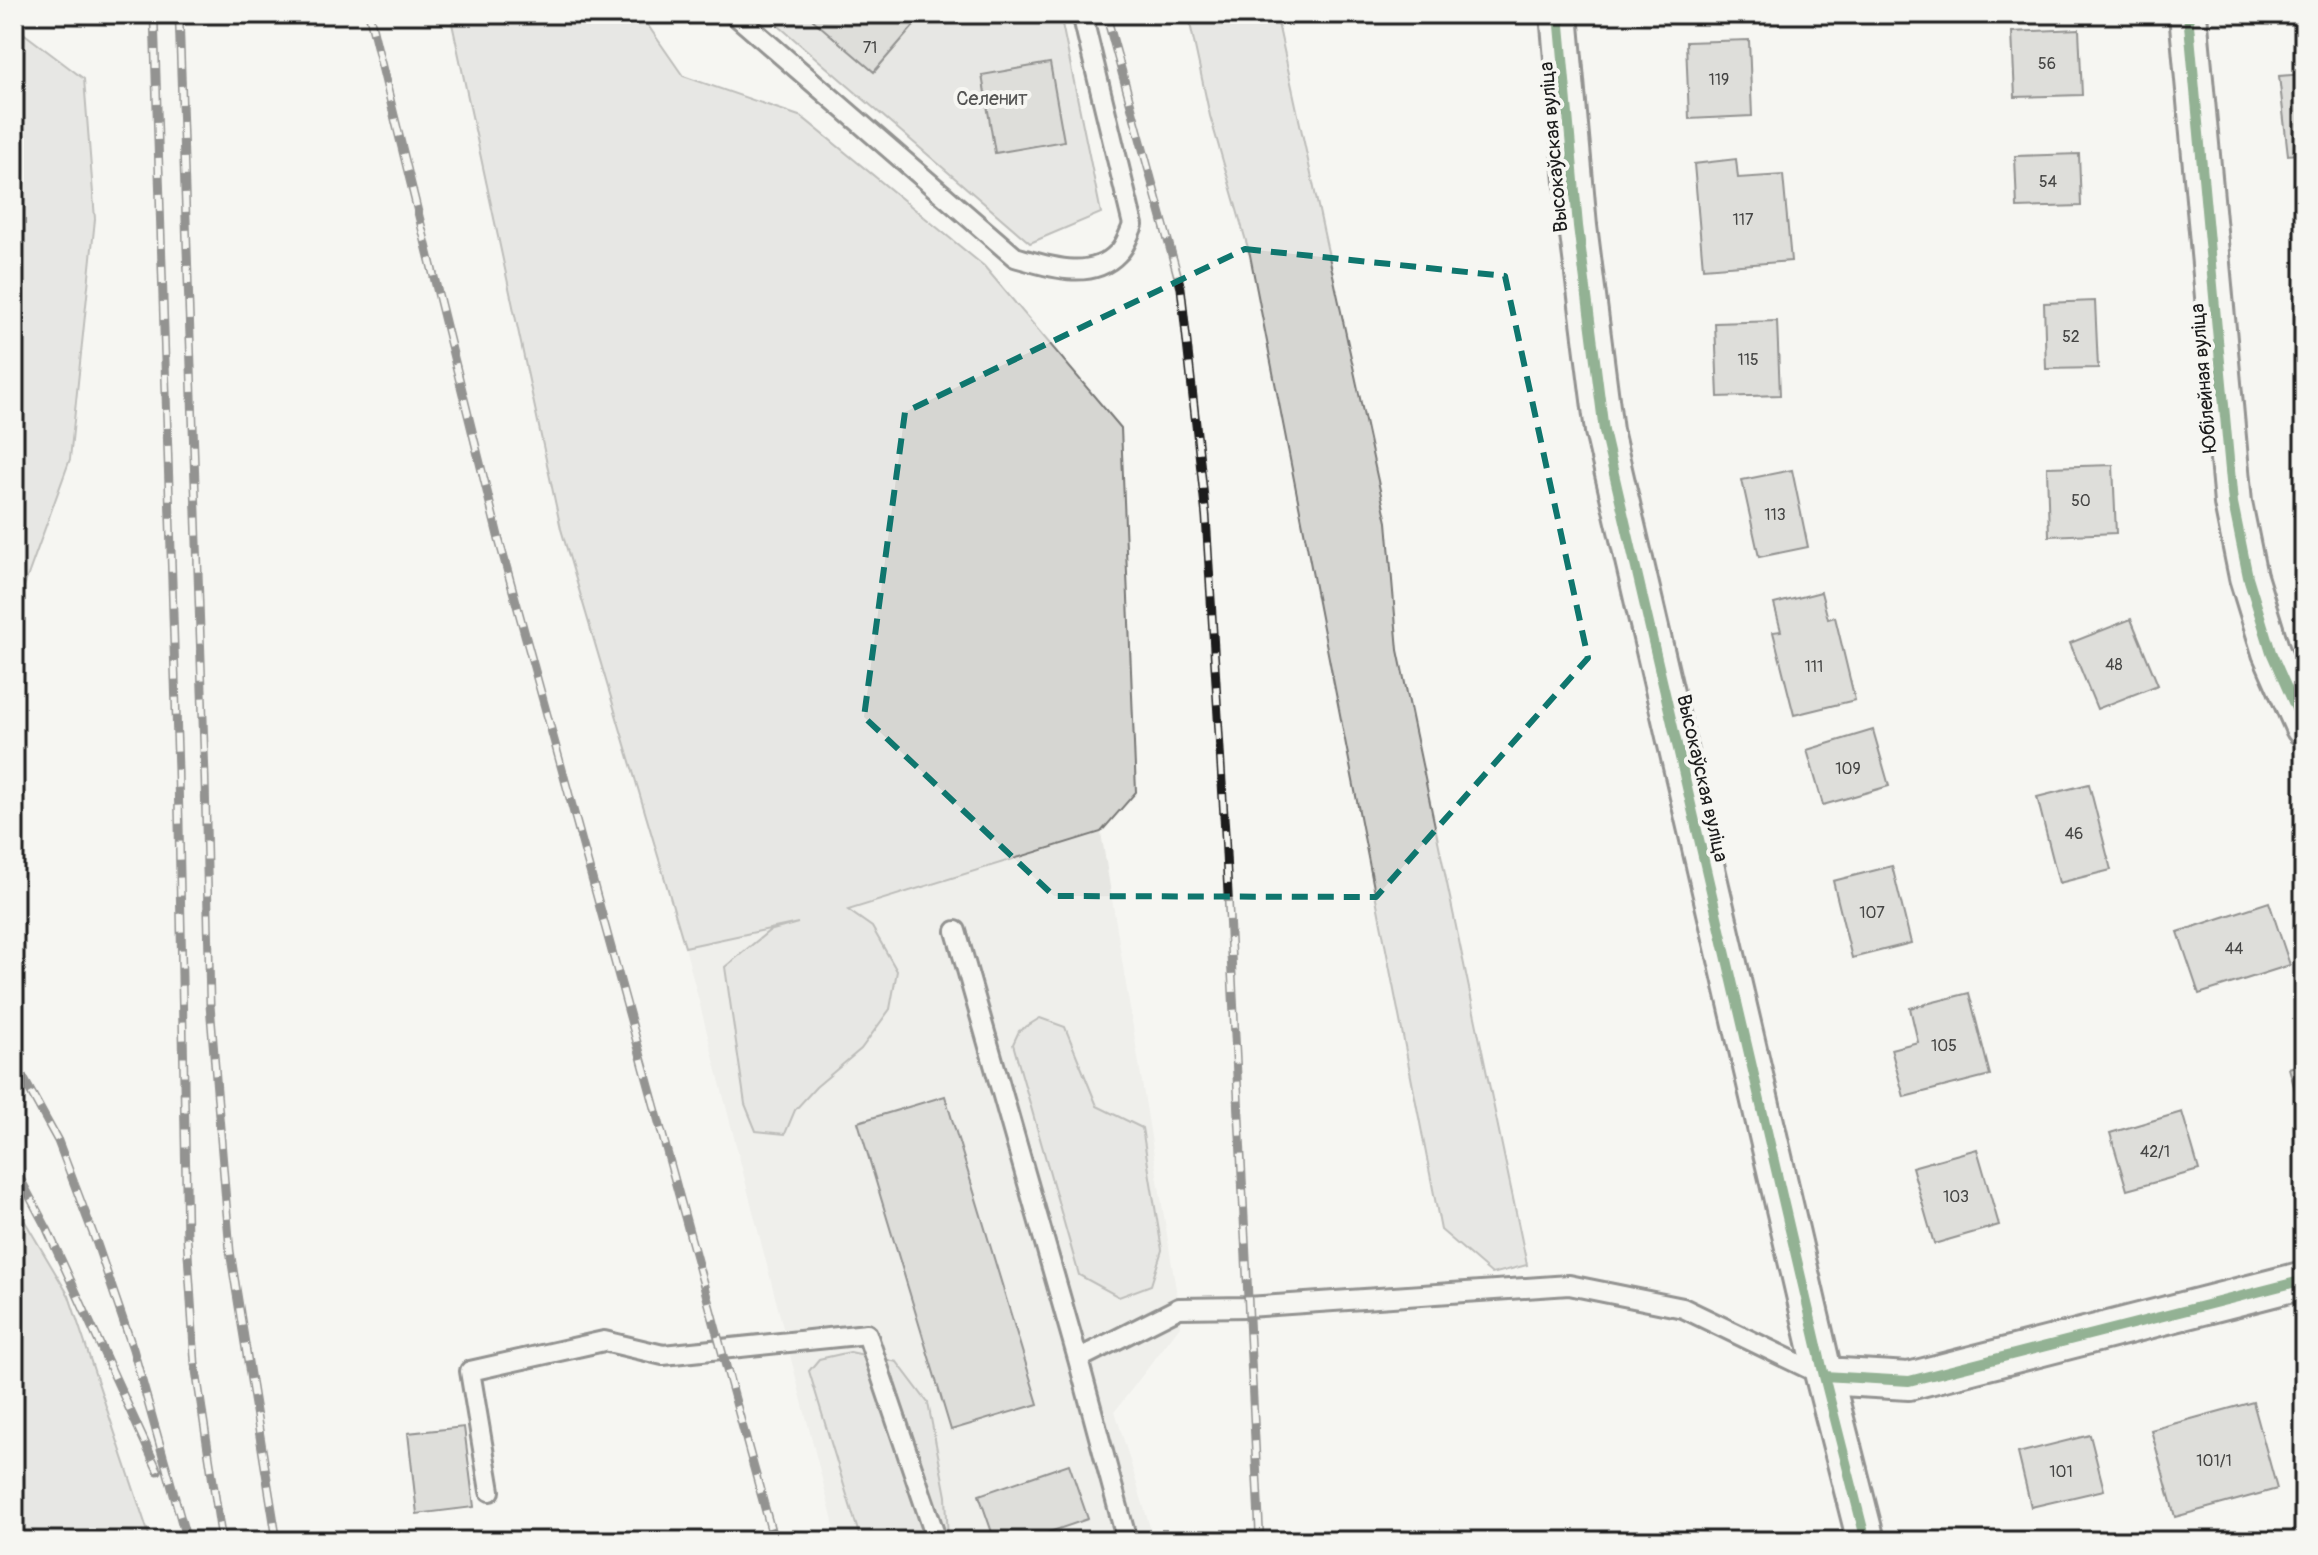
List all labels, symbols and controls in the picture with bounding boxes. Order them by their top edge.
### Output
house number: 71 [863,38,877,58]
house number: 56 [2038,54,2056,74]
street label: Высокаўская вуліца [1534,61,1573,233]
house number: 119 [1709,70,1729,90]
park label: Селенит [956,86,1028,111]
house number: 54 [2039,172,2057,192]
house number: 117 [1733,210,1754,230]
street label: Юбілейная вуліца [2185,302,2222,454]
house number: 52 [2062,327,2080,347]
house number: 115 [1737,350,1759,370]
house number: 50 [2071,491,2091,511]
house number: 113 [1764,505,1786,525]
house number: 48 [2105,655,2123,675]
house number: 111 [1805,657,1823,677]
street label: Высокаўская вуліца [1671,692,1734,864]
house number: 109 [1835,759,1861,779]
house number: 46 [2065,824,2083,844]
house number: 107 [1859,903,1885,923]
house number: 44 [2225,939,2243,959]
house number: 105 [1931,1036,1957,1056]
house number: 42/1 [2140,1142,2170,1162]
house number: 103 [1943,1187,1969,1207]
house number: 101/1 [2196,1451,2232,1471]
house number: 101 [2049,1462,2073,1482]

